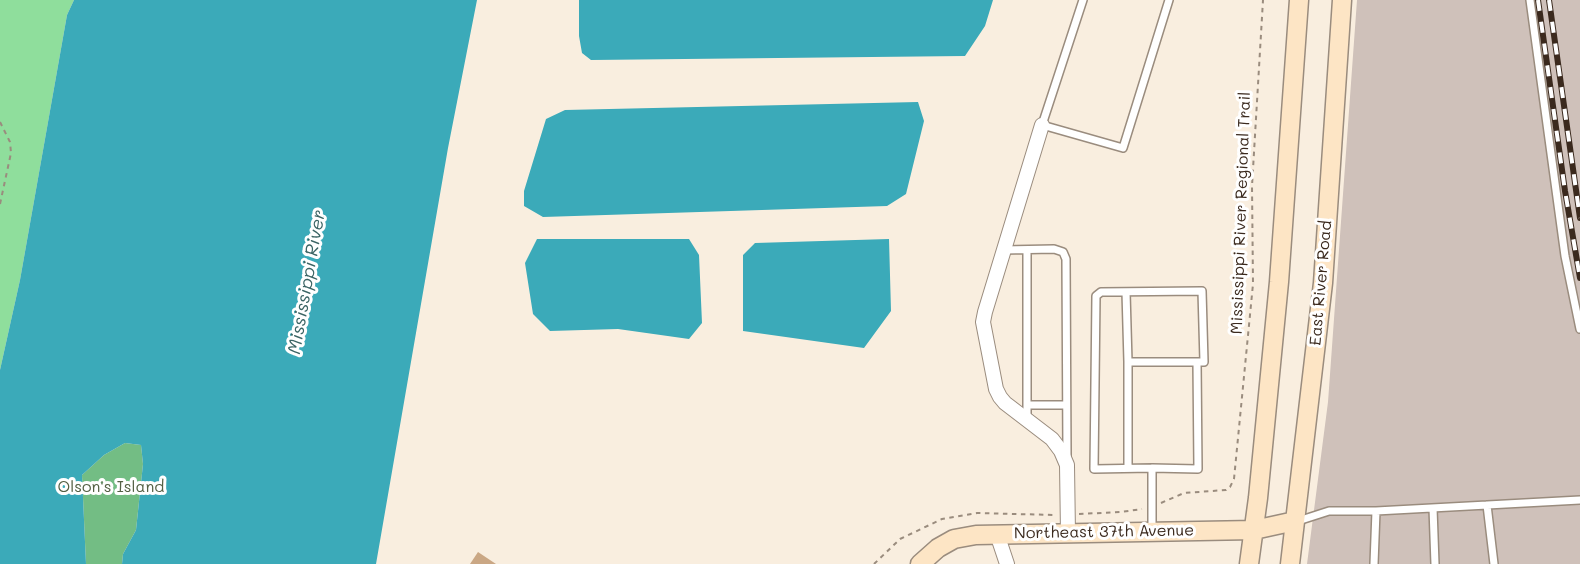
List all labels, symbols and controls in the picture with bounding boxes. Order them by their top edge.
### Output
street label: Mississippi River Regional Trail [1227,91,1255,335]
water label: Mississippi River [284,208,330,356]
street label: East River Road [1306,220,1336,346]
park label: Olson's Island [57,477,165,497]
street label: Northeast 37th Avenue [1014,521,1194,543]

